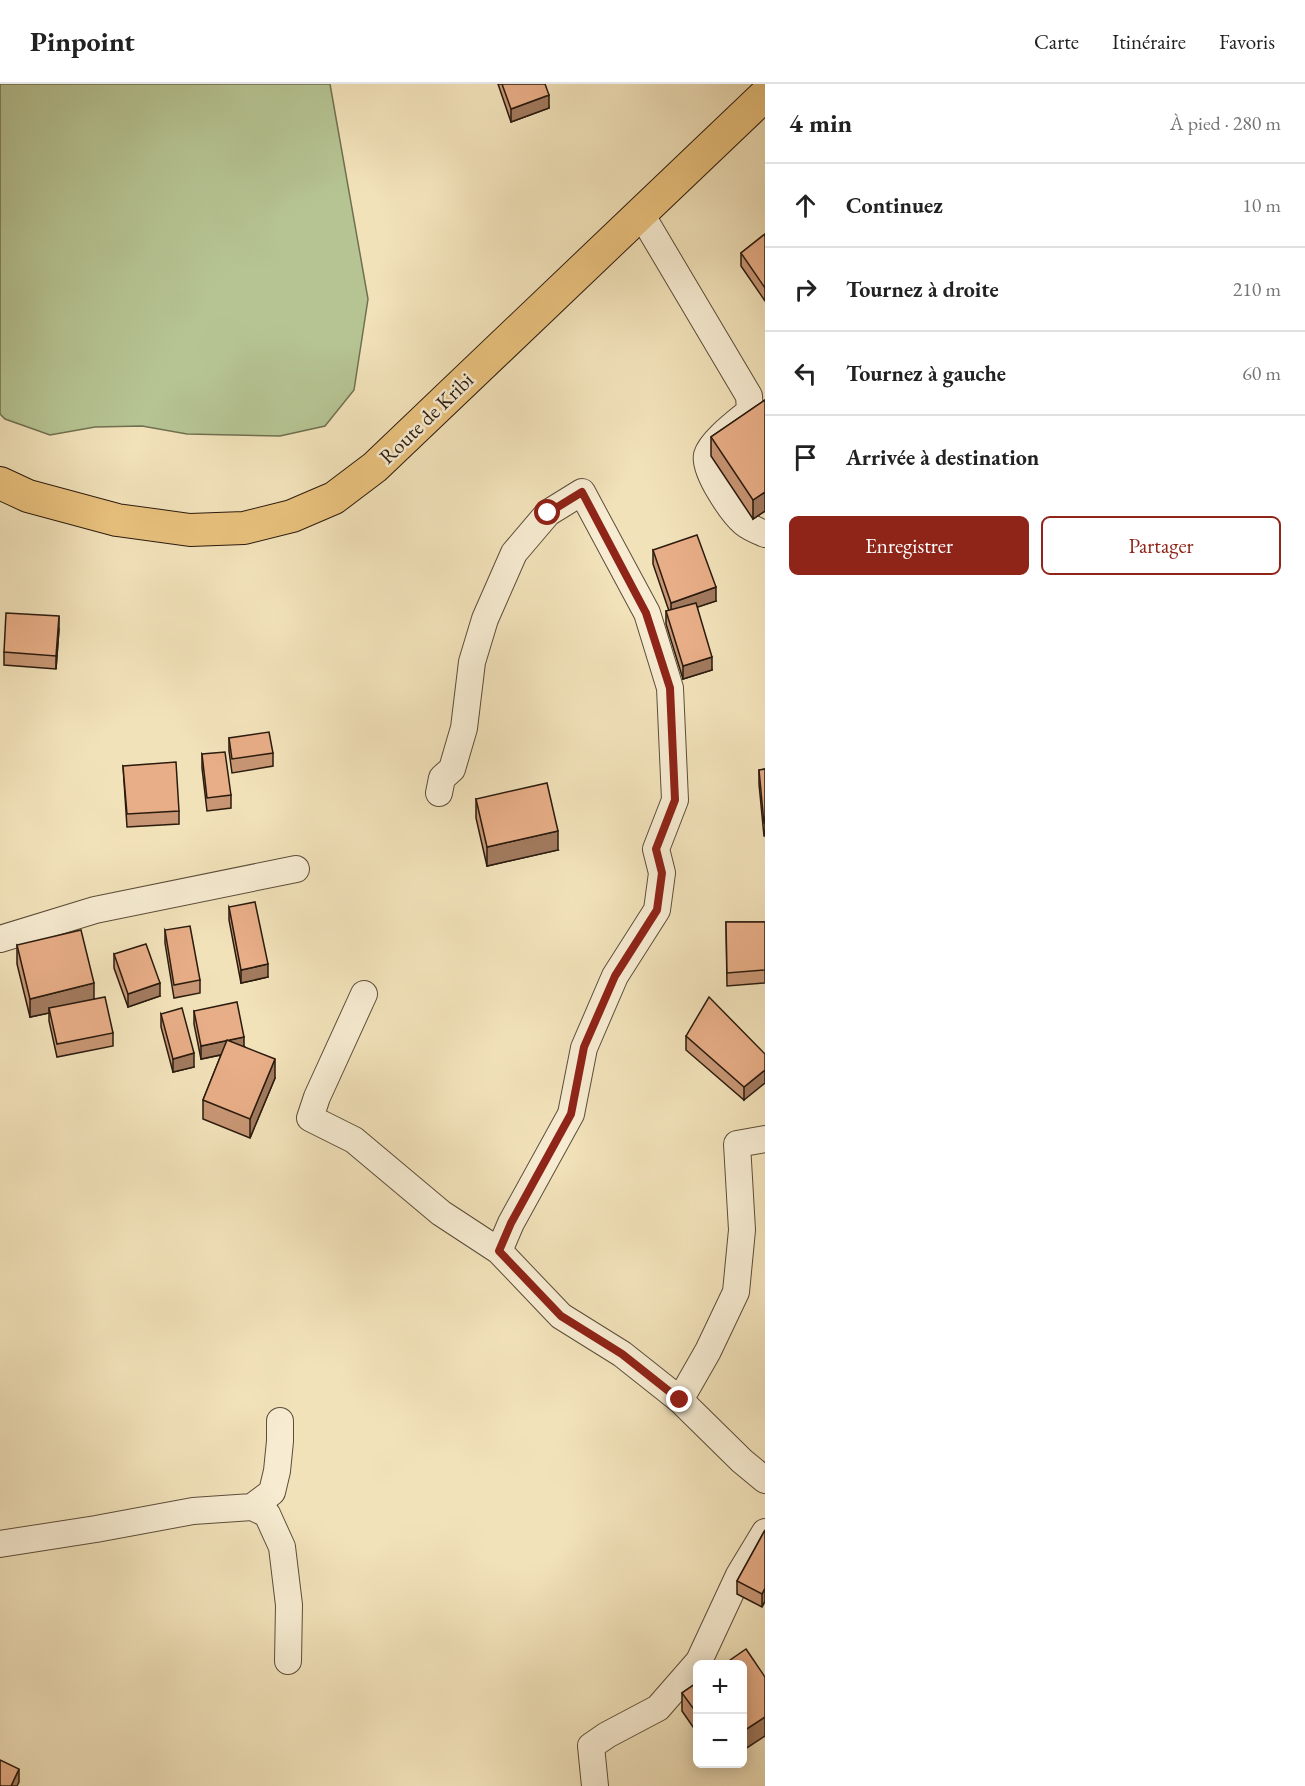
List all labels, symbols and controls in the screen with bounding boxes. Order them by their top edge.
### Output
text: Pinpoint [30,23,135,59]
text: Carte [1034,28,1079,55]
text: Itinéraire [1112,28,1186,55]
text: Favoris [1219,28,1275,55]
text: 4 min [789,106,852,140]
text: À pied · 280 m [1170,110,1281,136]
icon: ahead [789,189,822,222]
text: Continuez [846,191,943,220]
text: 10 m [1242,192,1281,218]
icon: right [789,273,822,306]
text: Tournez à droite [846,275,999,304]
text: 210 m [1233,276,1281,302]
icon: left [789,357,822,390]
text: Tournez à gauche [846,359,1006,388]
text: 60 m [1242,360,1281,386]
street label: Route de Kribi [373,366,479,470]
icon: arrive [789,441,822,474]
text: Arrivée à destination [846,443,1039,472]
route start [534,499,560,525]
button: Enregistrer [789,516,1029,575]
button: Partager [1041,516,1281,575]
route end [666,1386,692,1412]
map controls [693,1660,747,1768]
button: + [693,1660,747,1714]
button: − [693,1714,747,1768]

